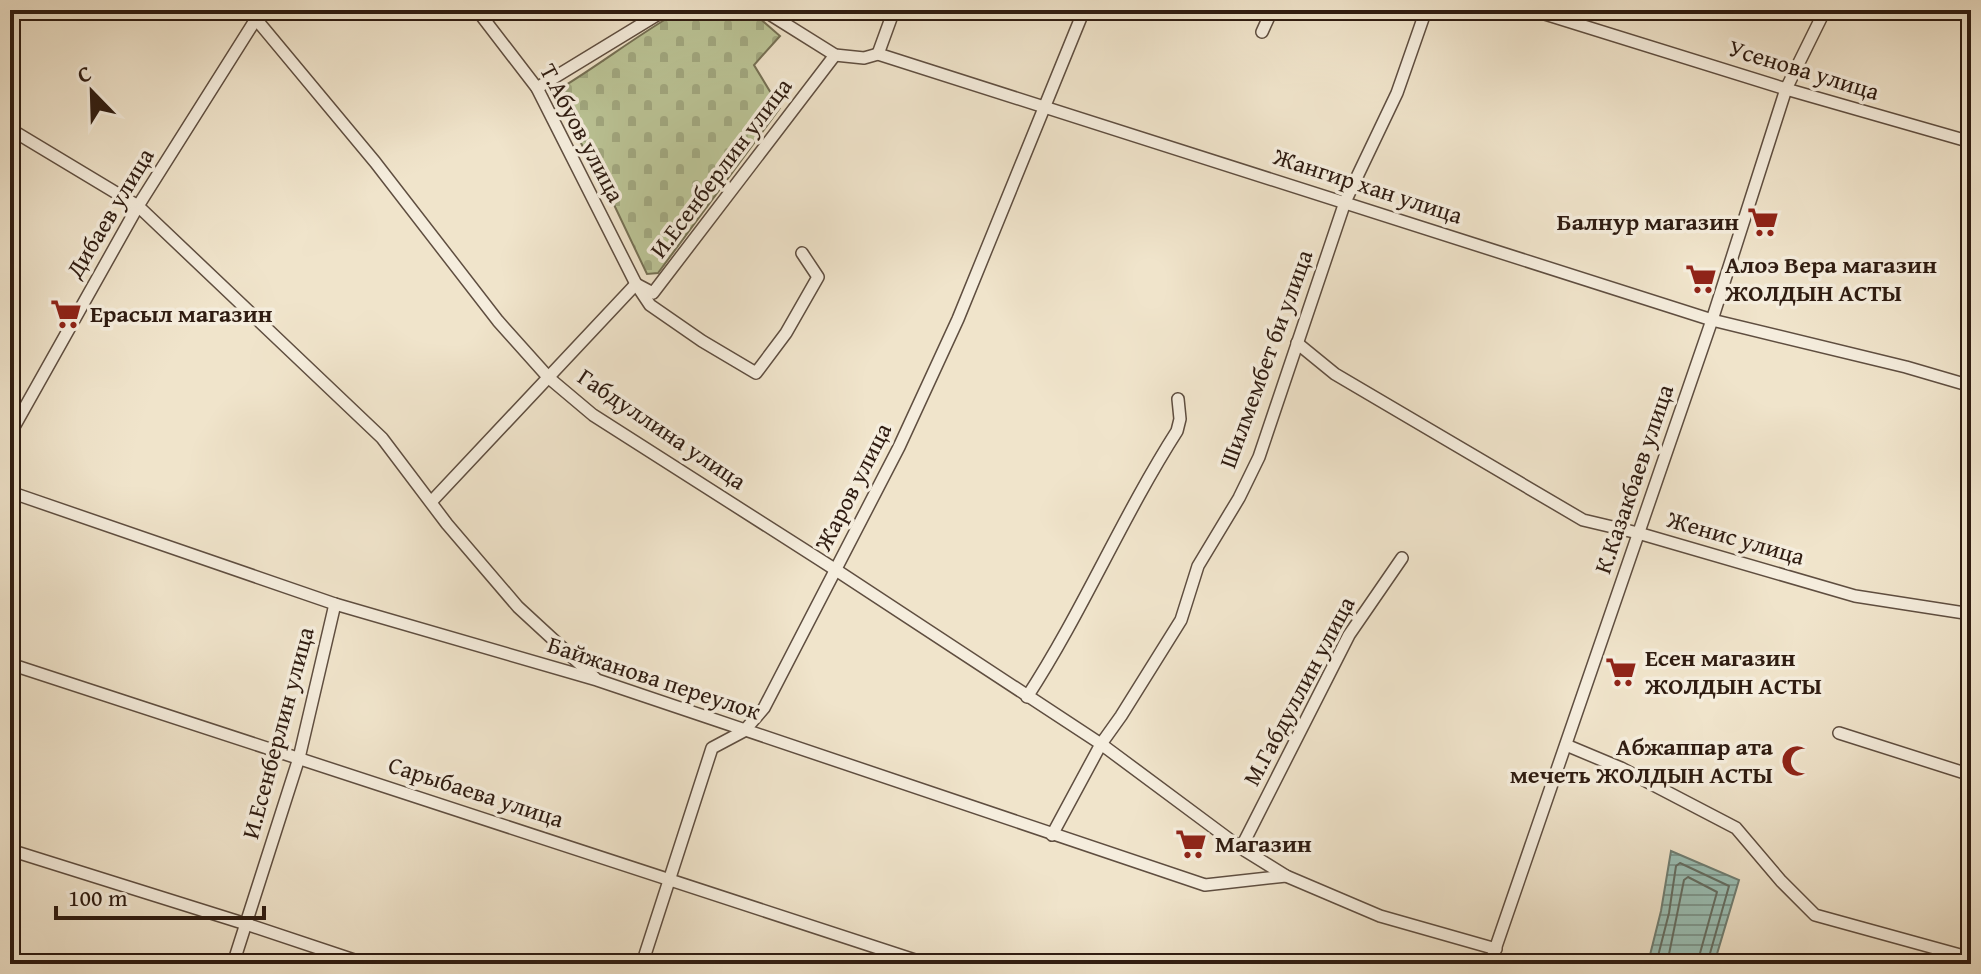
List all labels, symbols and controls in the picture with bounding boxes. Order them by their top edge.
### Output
street label: Усенова улица [1724,30,1884,109]
north arrow [52,52,132,132]
text: С [72,56,96,91]
street label: Т.Абуов улица [531,57,634,209]
street label: И.Есенберлин улица [641,70,800,265]
street label: Жангир хан улица [1268,138,1468,233]
street label: Дибаев улица [56,141,163,285]
place label: Балнур магазин [1557,204,1739,239]
supermarket icon: Балнур магазин [1746,205,1780,239]
street label: Шилмембет би улица [1210,244,1322,473]
place label: Алоэ Вера магазин ЖОЛДЫН АСТЫ [1724,247,1937,310]
supermarket icon: Алоэ Вера магазин ЖОЛДЫН АСТЫ [1684,262,1718,296]
place label: Ерасыл магазин [90,296,273,331]
supermarket icon: Ерасыл магазин [49,297,83,331]
street label: Габдуллина улица [571,359,754,498]
street label: К.Казакбаев улица [1585,379,1682,578]
street label: Жаров улица [805,416,900,558]
street label: Женис улица [1662,501,1810,574]
street label: М.Габдуллин улица [1234,589,1364,792]
street label: И.Есенберлин улица [232,623,323,843]
street label: Байжанова переулок [543,627,766,729]
place label: Есен магазин ЖОЛДЫН АСТЫ [1644,640,1822,703]
supermarket icon: Есен магазин ЖОЛДЫН АСТЫ [1604,655,1638,689]
place label: Абжаппар ата мечеть ЖОЛДЫН АСТЫ [1510,729,1774,792]
mosque icon: Абжаппар ата мечеть ЖОЛДЫН АСТЫ [1780,744,1814,778]
street label: Сарыбаева улица [384,747,569,837]
place label: Магазин [1215,826,1312,861]
supermarket icon: Магазин [1174,827,1208,861]
scale bar [56,870,264,920]
text: 100 m [68,880,128,915]

